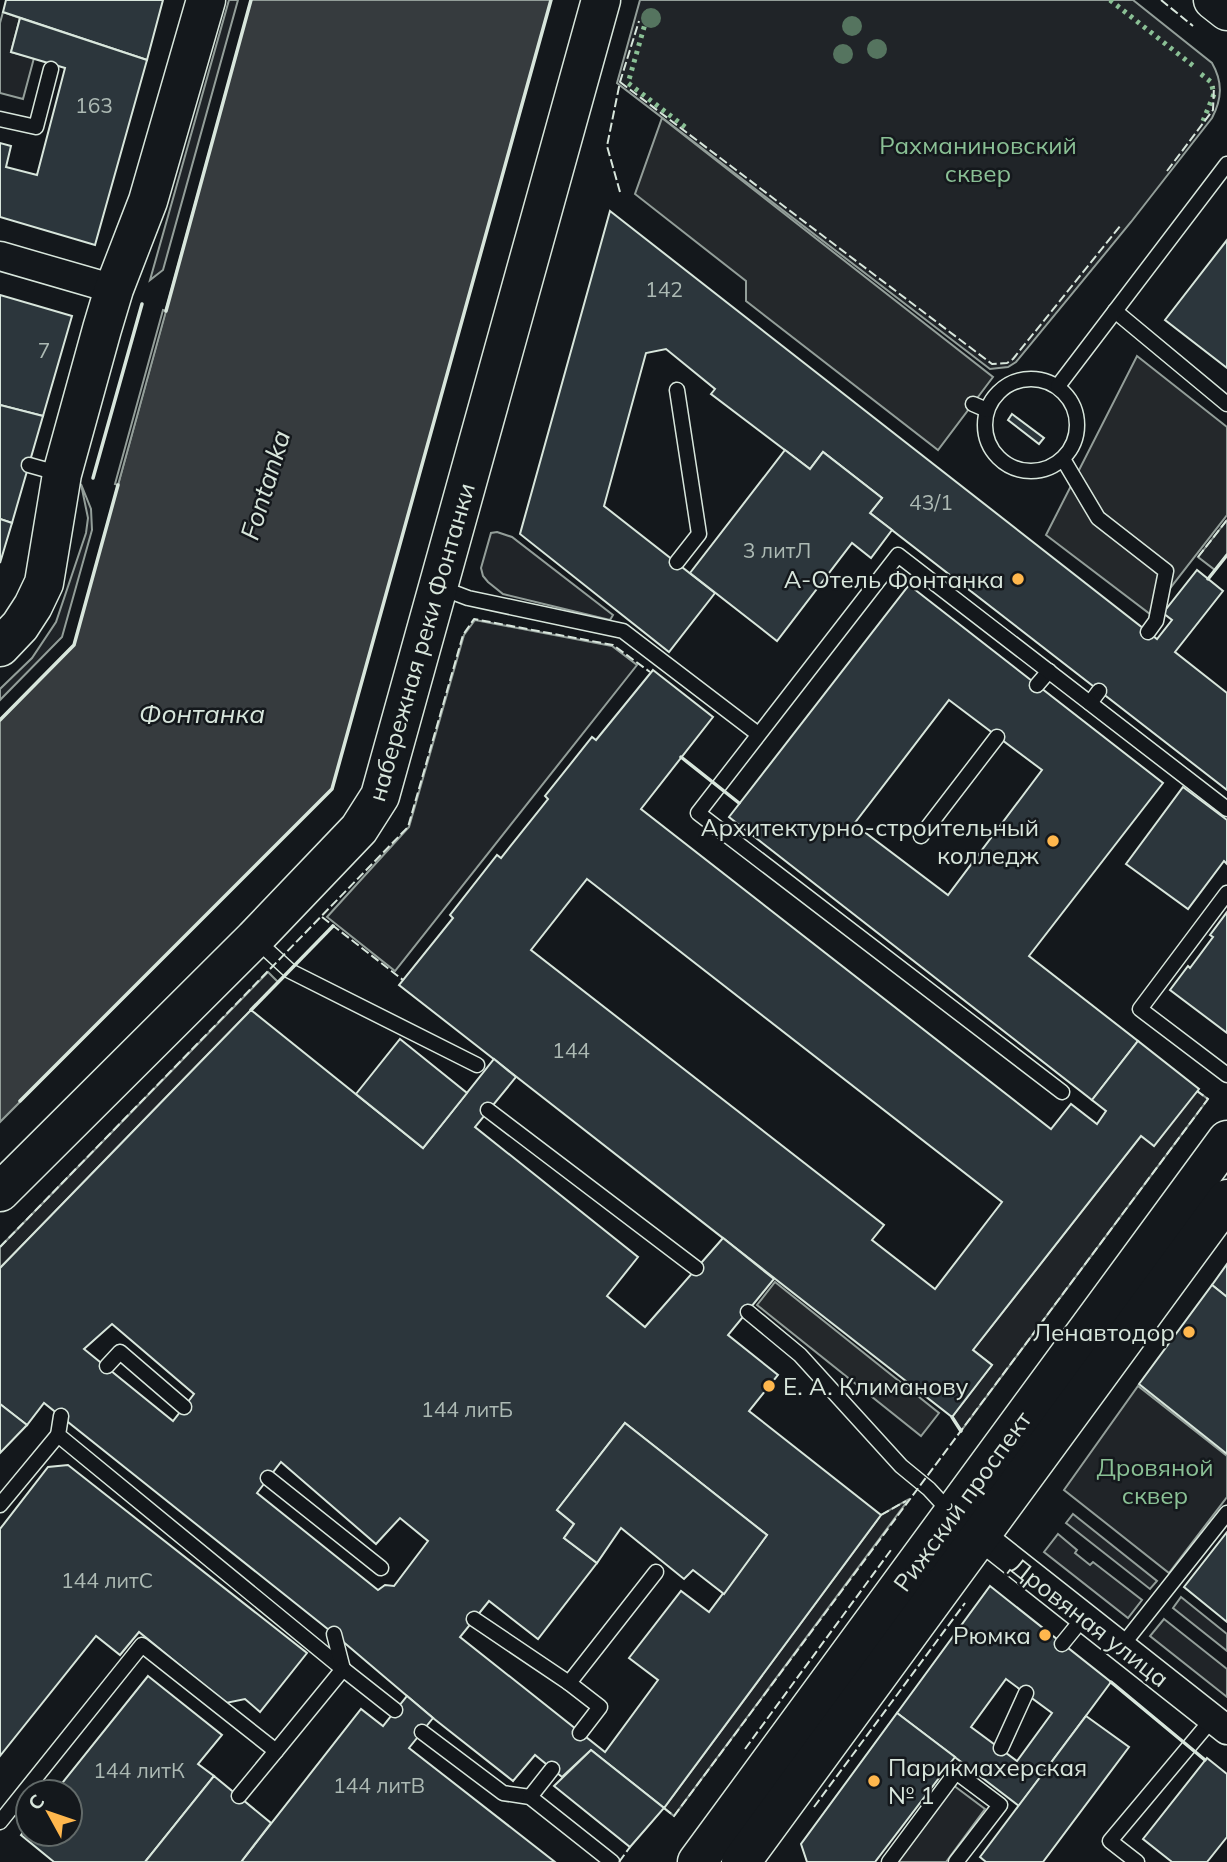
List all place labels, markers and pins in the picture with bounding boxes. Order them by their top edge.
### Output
place label: A-Отель Фонтанка [784,564,1004,594]
marker: A-Отель Фонтанка [1010,571,1026,587]
place label: Архитектурно-строительный колледж [701,812,1040,870]
marker: Архитектурно-строительный колледж [1045,833,1061,849]
place label: Ленавтодор [1033,1317,1175,1347]
marker: Ленавтодор [1181,1324,1197,1340]
place label: Е. А. Климанову [783,1371,969,1401]
marker: Е. А. Климанову [761,1378,777,1394]
place label: Рюмка [953,1620,1031,1650]
marker: Рюмка [1037,1627,1053,1643]
place label: Парикмахерская № 1 [888,1752,1087,1810]
marker: Парикмахерская № 1 [866,1773,882,1789]

